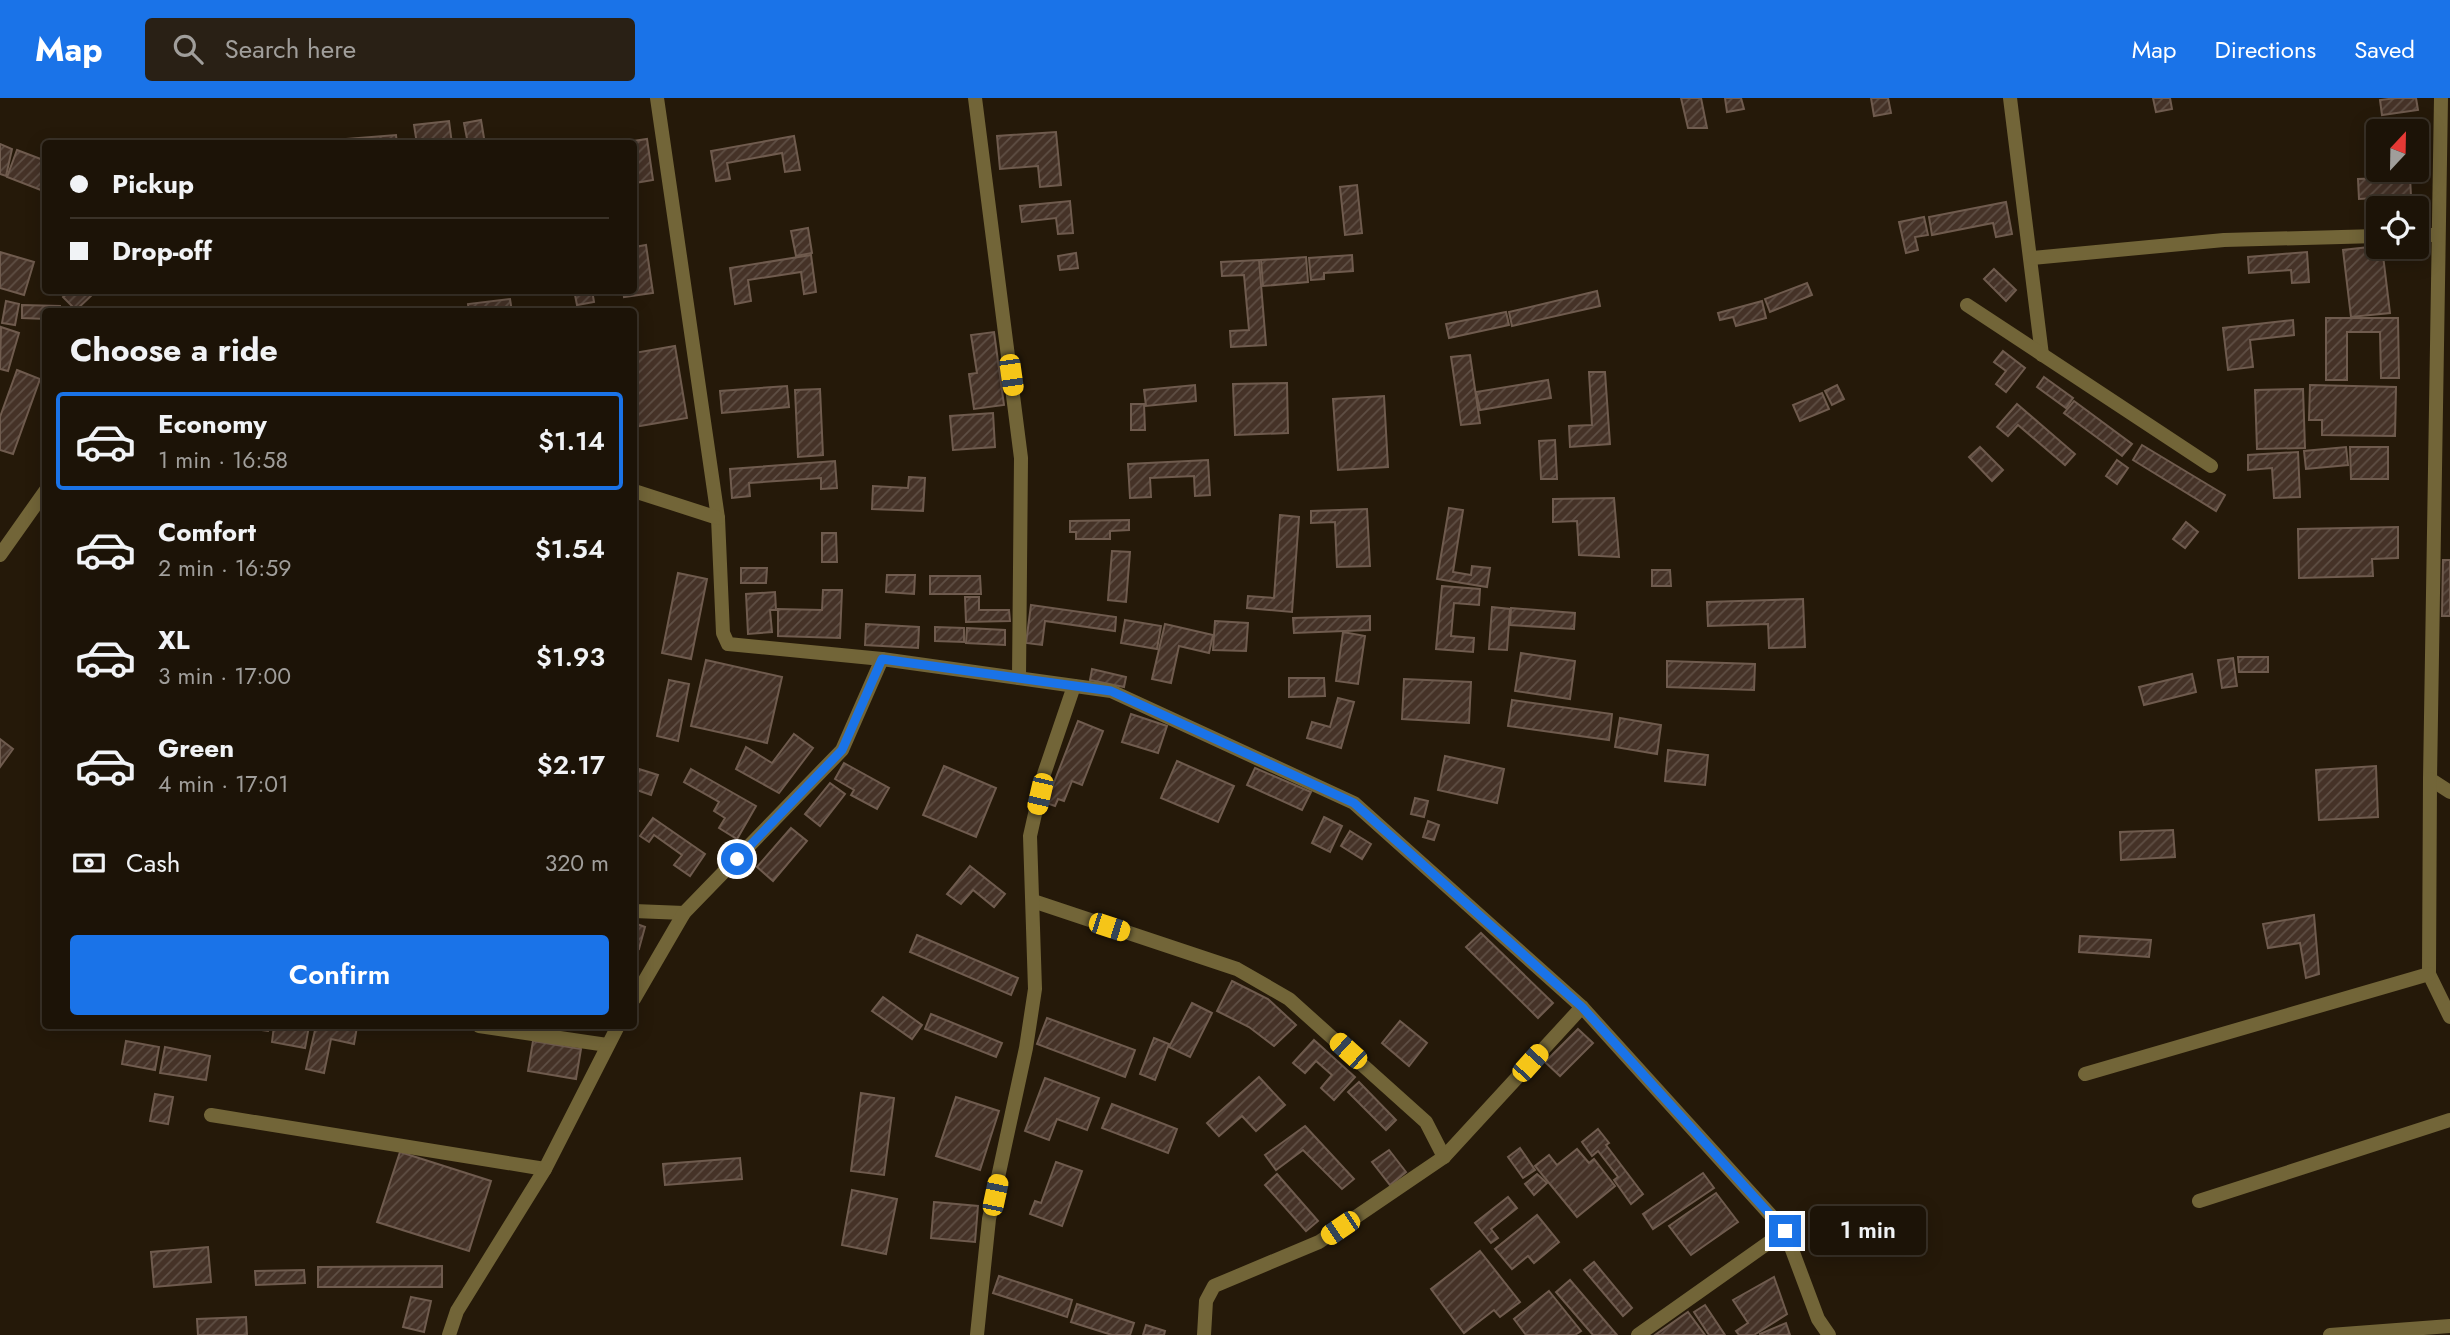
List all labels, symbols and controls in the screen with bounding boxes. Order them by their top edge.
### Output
search box [145,18,635,81]
text: Map [35,26,103,73]
icon: search [169,30,207,68]
text: Search here [225,30,356,68]
text: Map [2132,32,2177,67]
text: Directions [2215,32,2316,67]
text: Saved [2354,32,2415,67]
north arrow [2366,119,2429,182]
map controls [2366,119,2429,259]
text: Pickup [112,165,194,203]
button: locate [2366,196,2429,259]
text: Drop-off [112,232,212,270]
text: Choose a ride [70,327,278,373]
car [998,353,1025,397]
text: Economy [158,405,267,443]
icon: car [74,410,137,473]
text: $1.14 [538,422,605,460]
text: 1 min · 16:58 [158,443,288,477]
text: Comfort [158,513,256,551]
icon: car [74,518,137,581]
text: $1.54 [535,530,605,568]
text: 2 min · 16:59 [158,551,291,585]
text: XL [158,621,190,659]
icon: car [74,626,137,689]
text: $1.93 [536,638,605,676]
text: 3 min · 17:00 [158,659,291,693]
text: Green [158,729,234,767]
icon: car [74,734,137,797]
text: $2.17 [537,746,605,784]
text: 4 min · 17:01 [158,767,288,801]
car [1026,771,1055,817]
route start [721,843,753,875]
icon: cash [70,844,108,882]
text: Cash [126,844,180,882]
text: 320 m [545,846,609,880]
car [1086,911,1133,943]
button: Confirm [70,935,609,1015]
car [1326,1029,1371,1073]
car [1509,1040,1552,1086]
car [981,1172,1010,1218]
callout: 1 min [1810,1206,1925,1256]
car [1317,1208,1364,1248]
text: 1 min [1840,1213,1896,1247]
route end [1769,1215,1801,1247]

